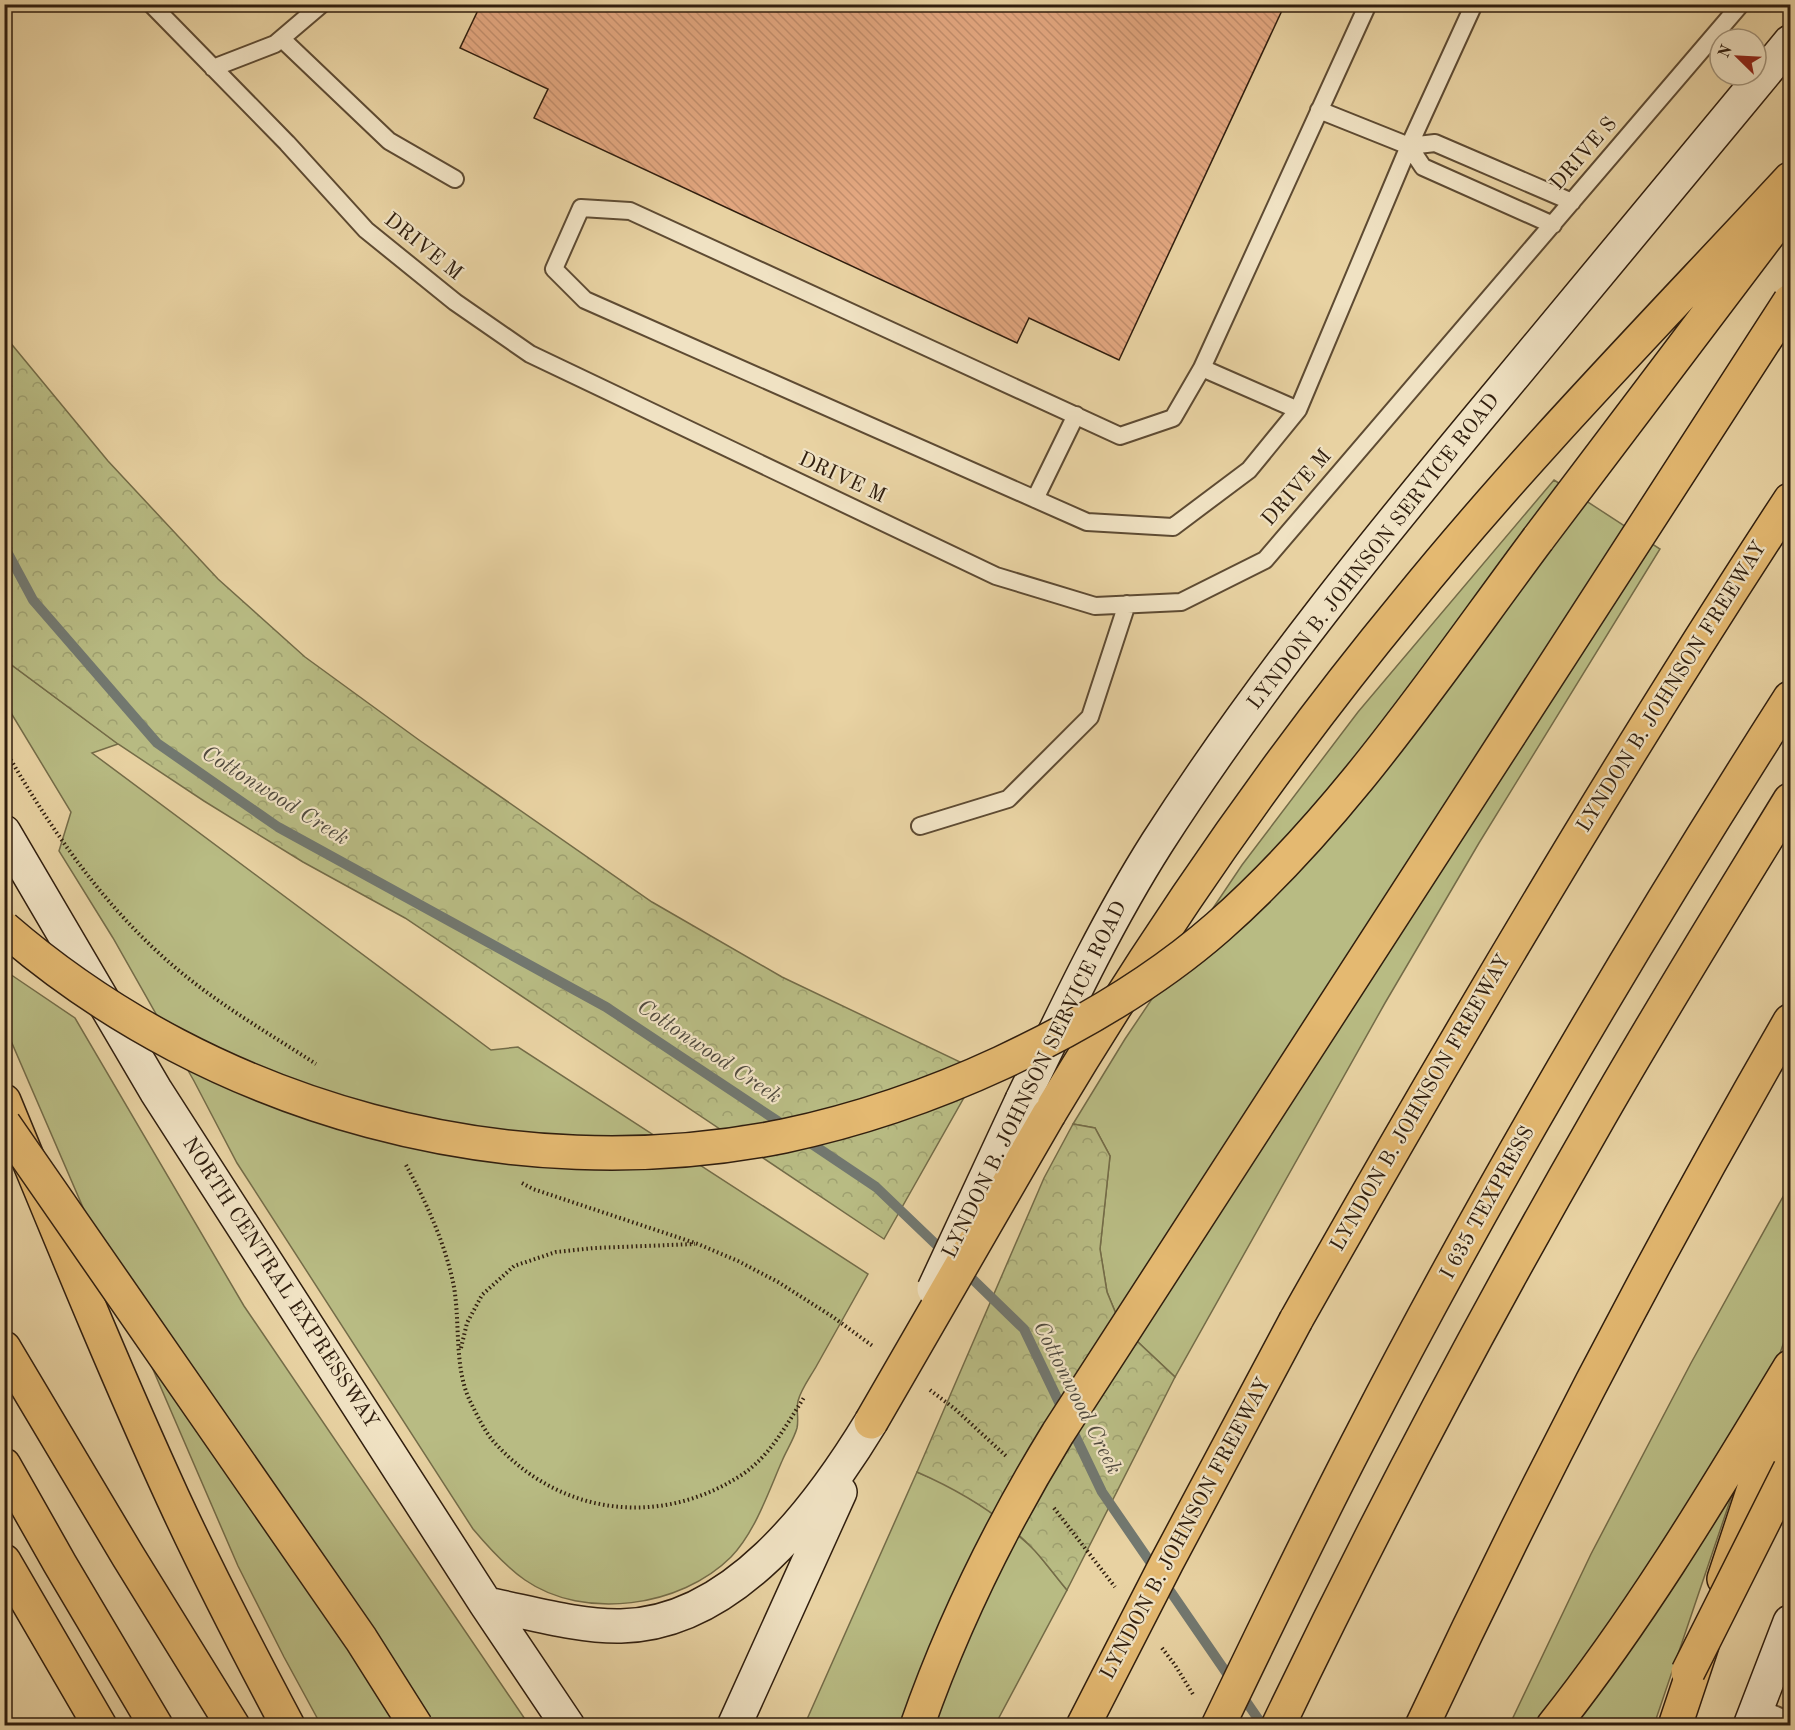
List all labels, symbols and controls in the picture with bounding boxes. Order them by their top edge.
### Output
north arrow [1708,27,1768,87]
text: N [1716,42,1736,61]
street label: DRIVE S [1547,113,1621,195]
street label: DRIVE M [380,209,466,285]
street label: LYNDON B. JOHNSON SERVICE ROAD [1244,390,1504,714]
street label: DRIVE M [1258,446,1336,530]
street label: DRIVE M [795,449,889,507]
street label: LYNDON B. JOHNSON FREEWAY [1573,538,1771,836]
water label: Cottonwood Creek [198,742,353,850]
street label: LYNDON B. JOHNSON SERVICE ROAD [939,898,1131,1262]
street label: LYNDON B. JOHNSON FREEWAY [1327,951,1515,1255]
water label: Cottonwood Creek [633,996,785,1108]
street label: I 635 TEXPRESS [1437,1123,1539,1283]
street label: NORTH CENTRAL EXPRESSWAY [178,1134,382,1432]
water label: Cottonwood Creek [1029,1318,1125,1478]
street label: LYNDON B. JOHNSON FREEWAY [1097,1375,1275,1683]

